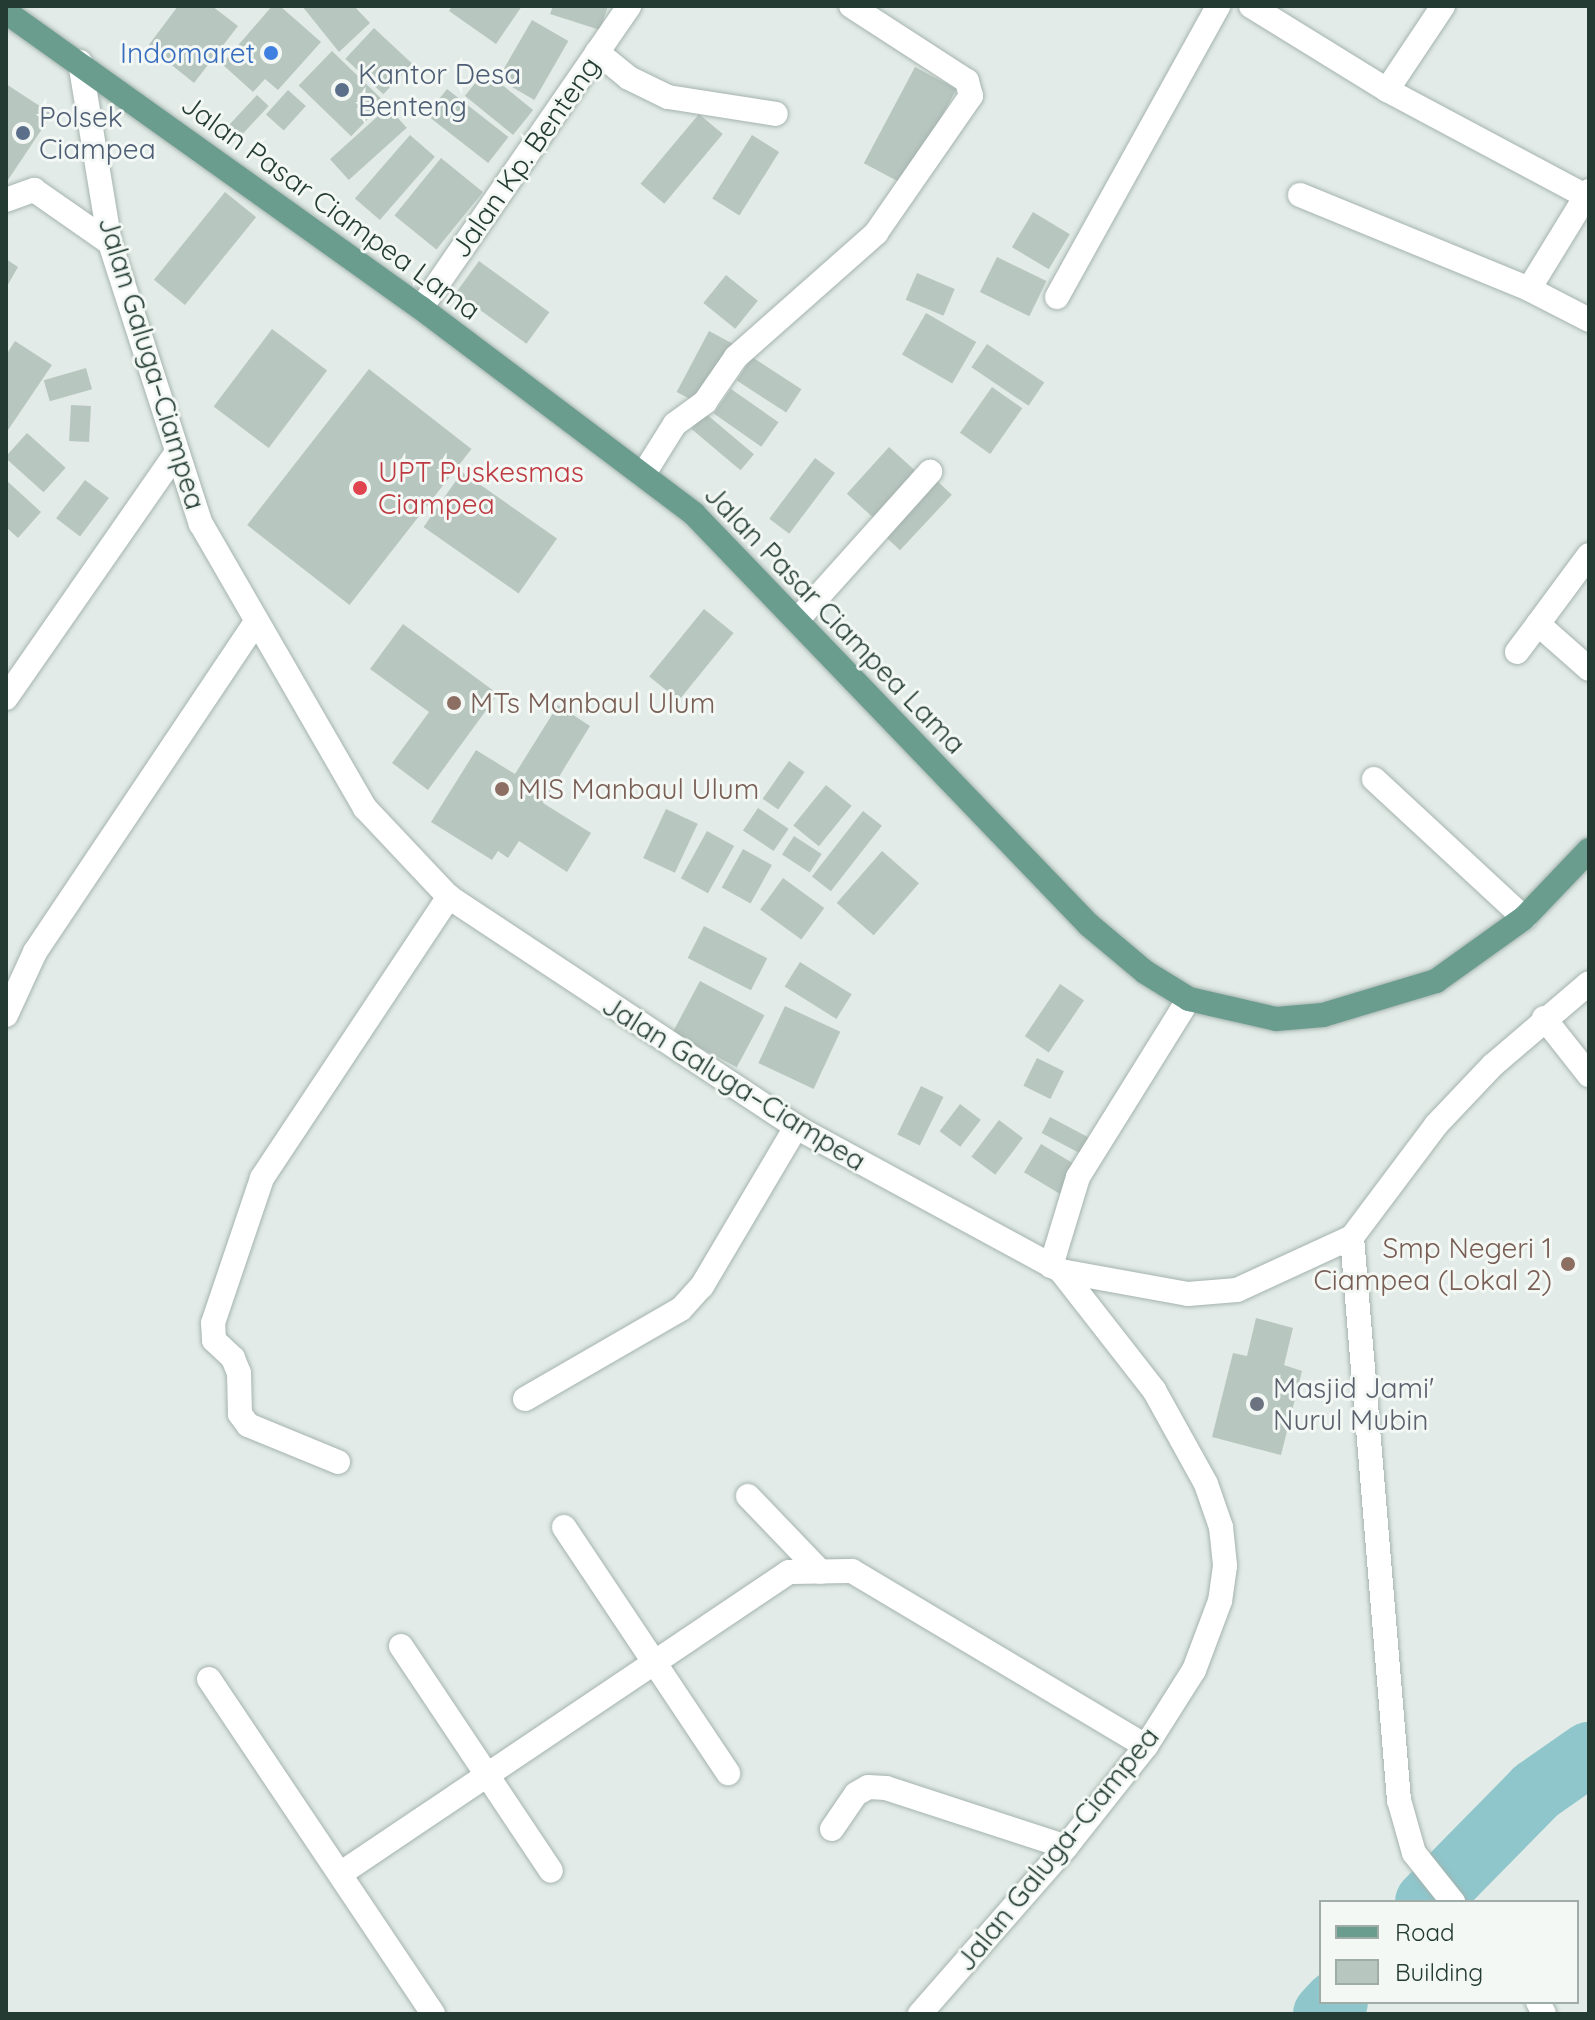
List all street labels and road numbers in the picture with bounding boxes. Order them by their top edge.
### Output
street label: Jalan Kp. Benteng [443,50,607,264]
street label: Jalan Pasar Ciampea Lama [175,87,487,327]
street label: Jalan Galuga–Ciampea [91,213,213,513]
street label: Jalan Pasar Ciampea Lama [697,477,973,761]
street label: Jalan Galuga–Ciampea [596,988,872,1178]
street label: Jalan Galuga–Ciampea [948,1720,1166,1978]

